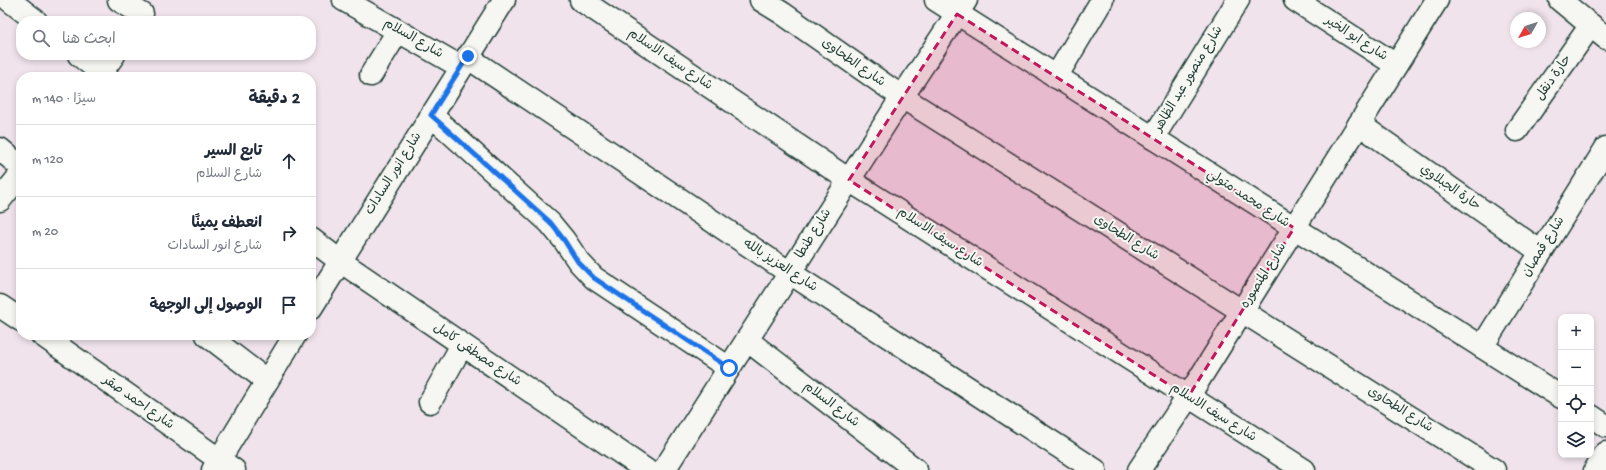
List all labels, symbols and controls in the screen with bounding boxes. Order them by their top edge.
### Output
north arrow [1510,12,1546,48]
street label: شارع ابو الخير [1321,13,1390,65]
search box [16,16,316,60]
street label: شارع السلام [380,16,445,63]
street label: شارع منصور عبد الظاهر [1151,23,1226,135]
street label: شارع سيف الاسلام [624,26,715,95]
icon: search [30,27,52,49]
text: ابحث هنا [62,31,116,49]
street label: شارع الطحاوى [818,36,888,90]
route end [459,47,477,65]
street label: حارة دنقل [1533,52,1575,104]
text: 2 دقيقة [248,90,300,110]
text: سيرًا · 140 m [32,92,96,107]
street label: شارع انور السادات [363,130,425,218]
text: تابع السير [205,143,262,161]
icon: ahead [278,150,300,172]
text: 120 m [32,153,63,168]
street label: حارة الجبلاوي [1417,162,1483,214]
text: شارع السلام [196,167,262,182]
street label: شارع محمد متولي [1203,167,1292,233]
street label: شارع سيف الاسلام [894,205,985,272]
street label: شارع طنطا [793,206,835,262]
street label: شارع الطحاوى [1091,212,1161,264]
street label: شارع قمصان [1520,214,1568,280]
text: انعطف يمينًا [191,215,262,233]
icon: right [278,222,300,244]
text: 20 m [32,225,58,240]
street label: شارع العزيز بالله [740,236,820,296]
text: شارع انور السادات [168,239,262,254]
street label: شارع المنصوره [1238,240,1290,312]
icon: arrive [278,294,300,316]
text: الوصول إلى الوجهة [149,297,262,315]
map controls [1558,314,1594,458]
button: + [1558,314,1594,350]
street label: شارع مصطفى كامل [430,320,524,390]
button: − [1558,350,1594,386]
route start [720,359,738,377]
street label: شارع احمد صقر [99,372,177,433]
street label: شارع السلام [800,379,862,432]
street label: شارع سيف الاسلام [1167,381,1259,446]
street label: شارع الطحاوى [1365,384,1435,436]
button: locate [1558,386,1594,422]
button: layers [1558,422,1594,458]

